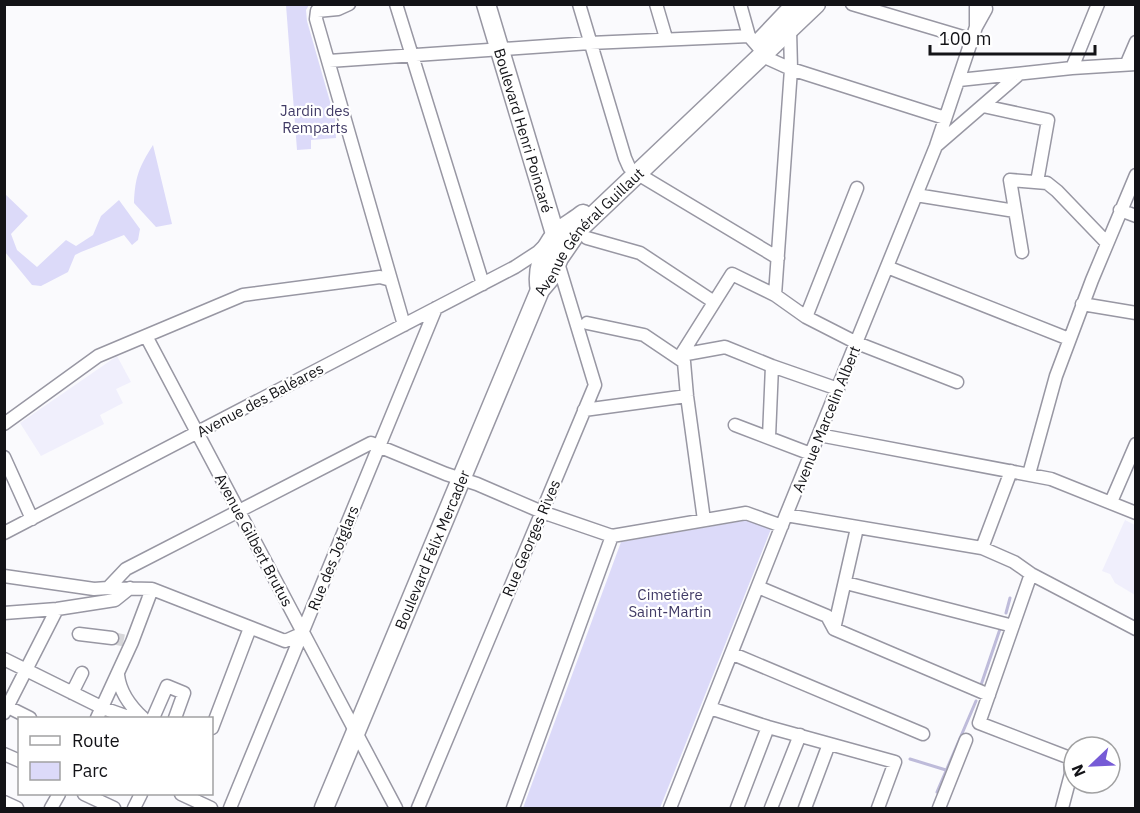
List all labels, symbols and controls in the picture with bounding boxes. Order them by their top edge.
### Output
scale bar [930,18,1095,56]
text: 100 m [939,27,991,50]
street label: Boulevard Henri Poincaré [490,46,558,215]
park label: Jardin des Remparts [280,101,350,137]
street label: Avenue Général Guillaut [529,163,647,298]
street label: Avenue Marcelin Albert [788,343,864,495]
street label: Avenue des Baléares [194,359,326,441]
street label: Boulevard Félix Mercader [390,467,474,632]
street label: Avenue Gilbert Brutus [211,470,297,610]
street label: Rue Georges Rives [498,477,564,599]
street label: Rue des Jotglars [303,503,363,613]
park label: Cimetière Saint-Martin [628,585,712,621]
legend [18,717,213,795]
text: Route [72,729,120,752]
north arrow [1062,735,1122,795]
text: Parc [72,759,108,782]
text: N [1067,762,1090,780]

